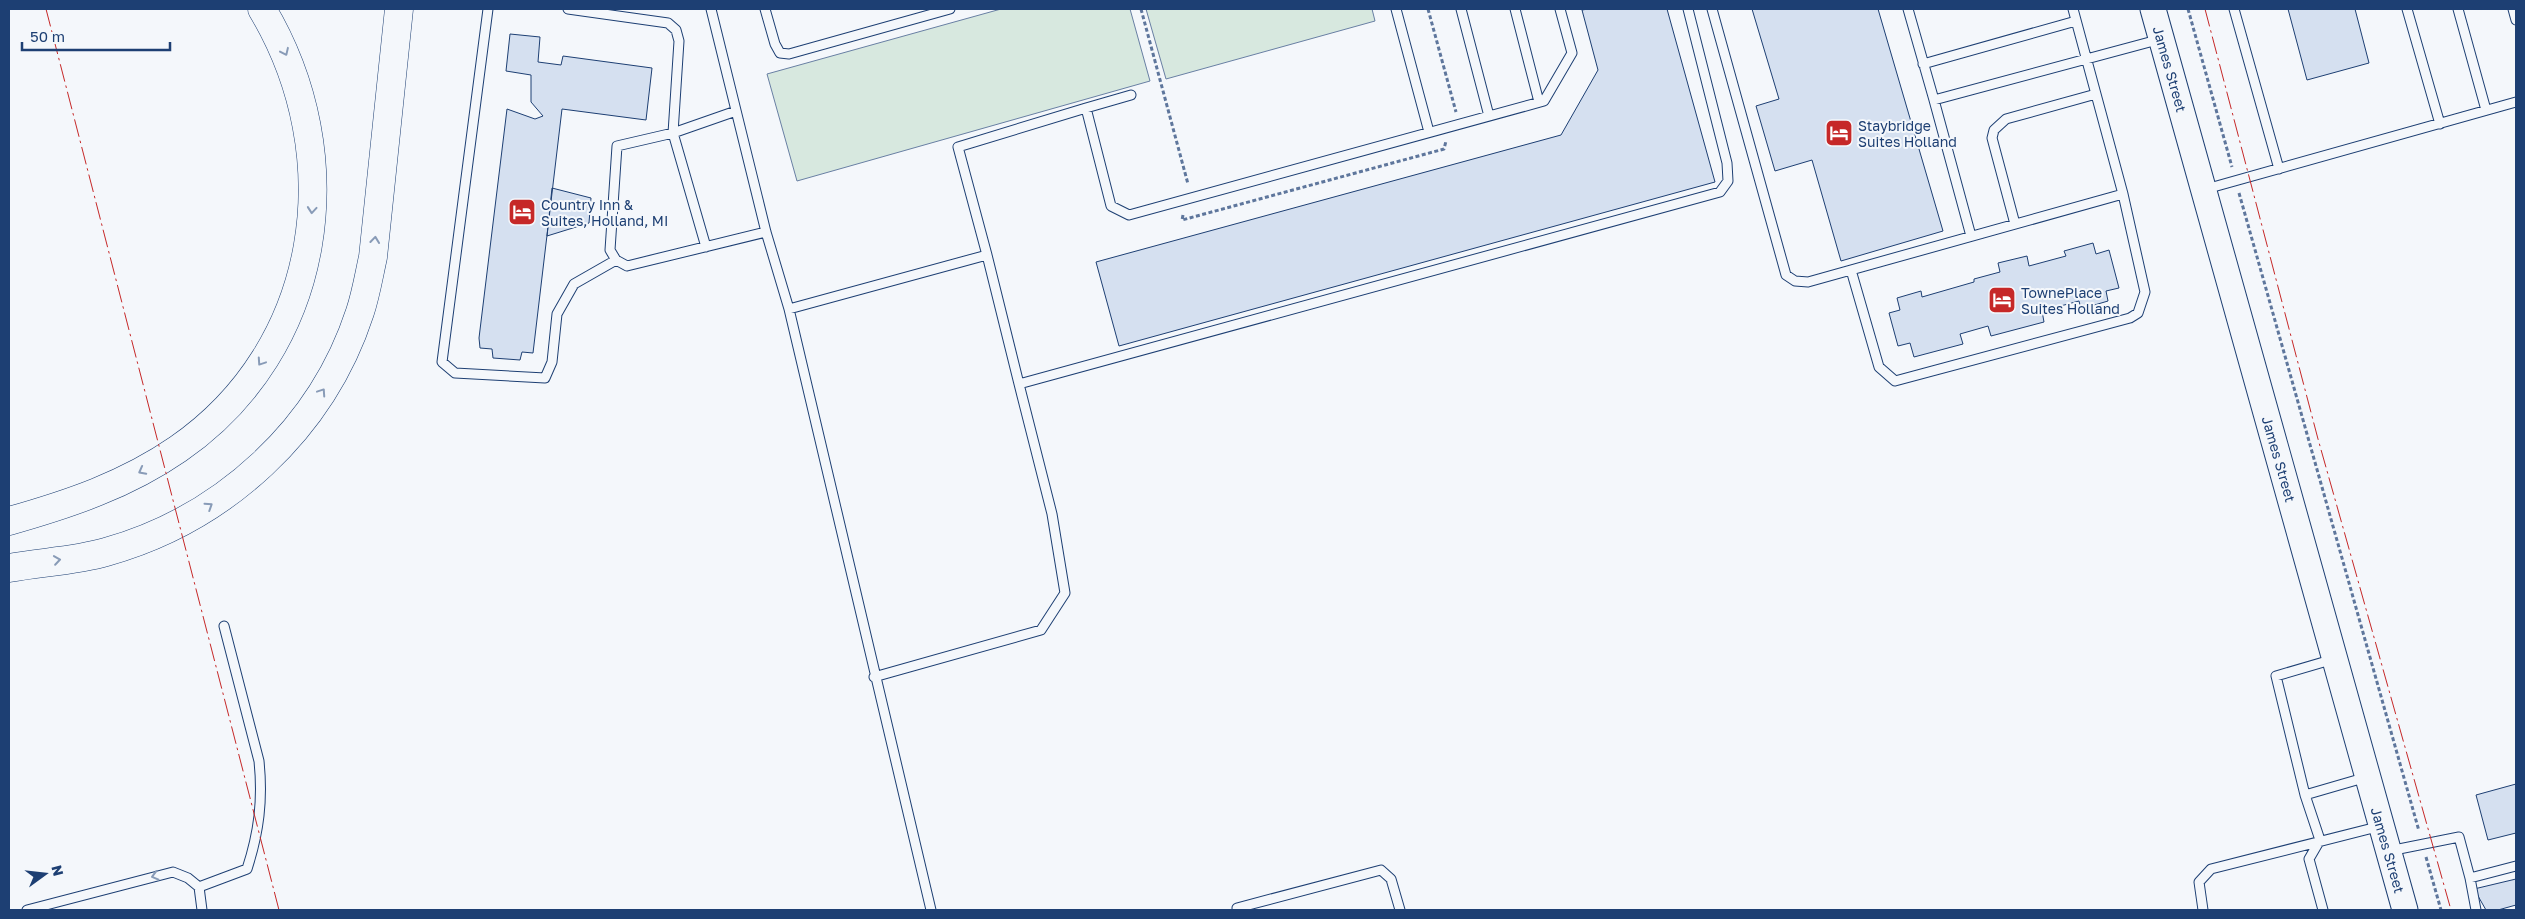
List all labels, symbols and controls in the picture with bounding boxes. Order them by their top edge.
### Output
scale bar [22,20,170,52]
street label: James Street [2150,24,2190,114]
text: 50 m [30,27,65,45]
one-way arrow [279,47,290,56]
place label: Staybridge Suites Holland [1858,117,1957,150]
hotel icon: Staybridge Suites Holland [1824,118,1854,148]
place label: Country Inn & Suites, Holland, MI [541,196,668,229]
hotel icon: Country Inn & Suites, Holland, MI [507,197,537,227]
one-way arrow [307,206,318,214]
one-way arrow [369,236,380,244]
place label: TownePlace Suites Holland [2021,284,2120,317]
hotel icon: TownePlace Suites Holland [1987,285,2017,315]
one-way arrow [258,356,267,366]
one-way arrow [316,388,325,398]
street label: James Street [2259,414,2299,504]
one-way arrow [139,465,148,475]
one-way arrow [203,503,212,512]
one-way arrow [53,556,61,566]
street label: James Street [2368,805,2408,895]
north arrow [20,849,70,899]
text: N [48,863,68,878]
one-way arrow [151,871,159,881]

